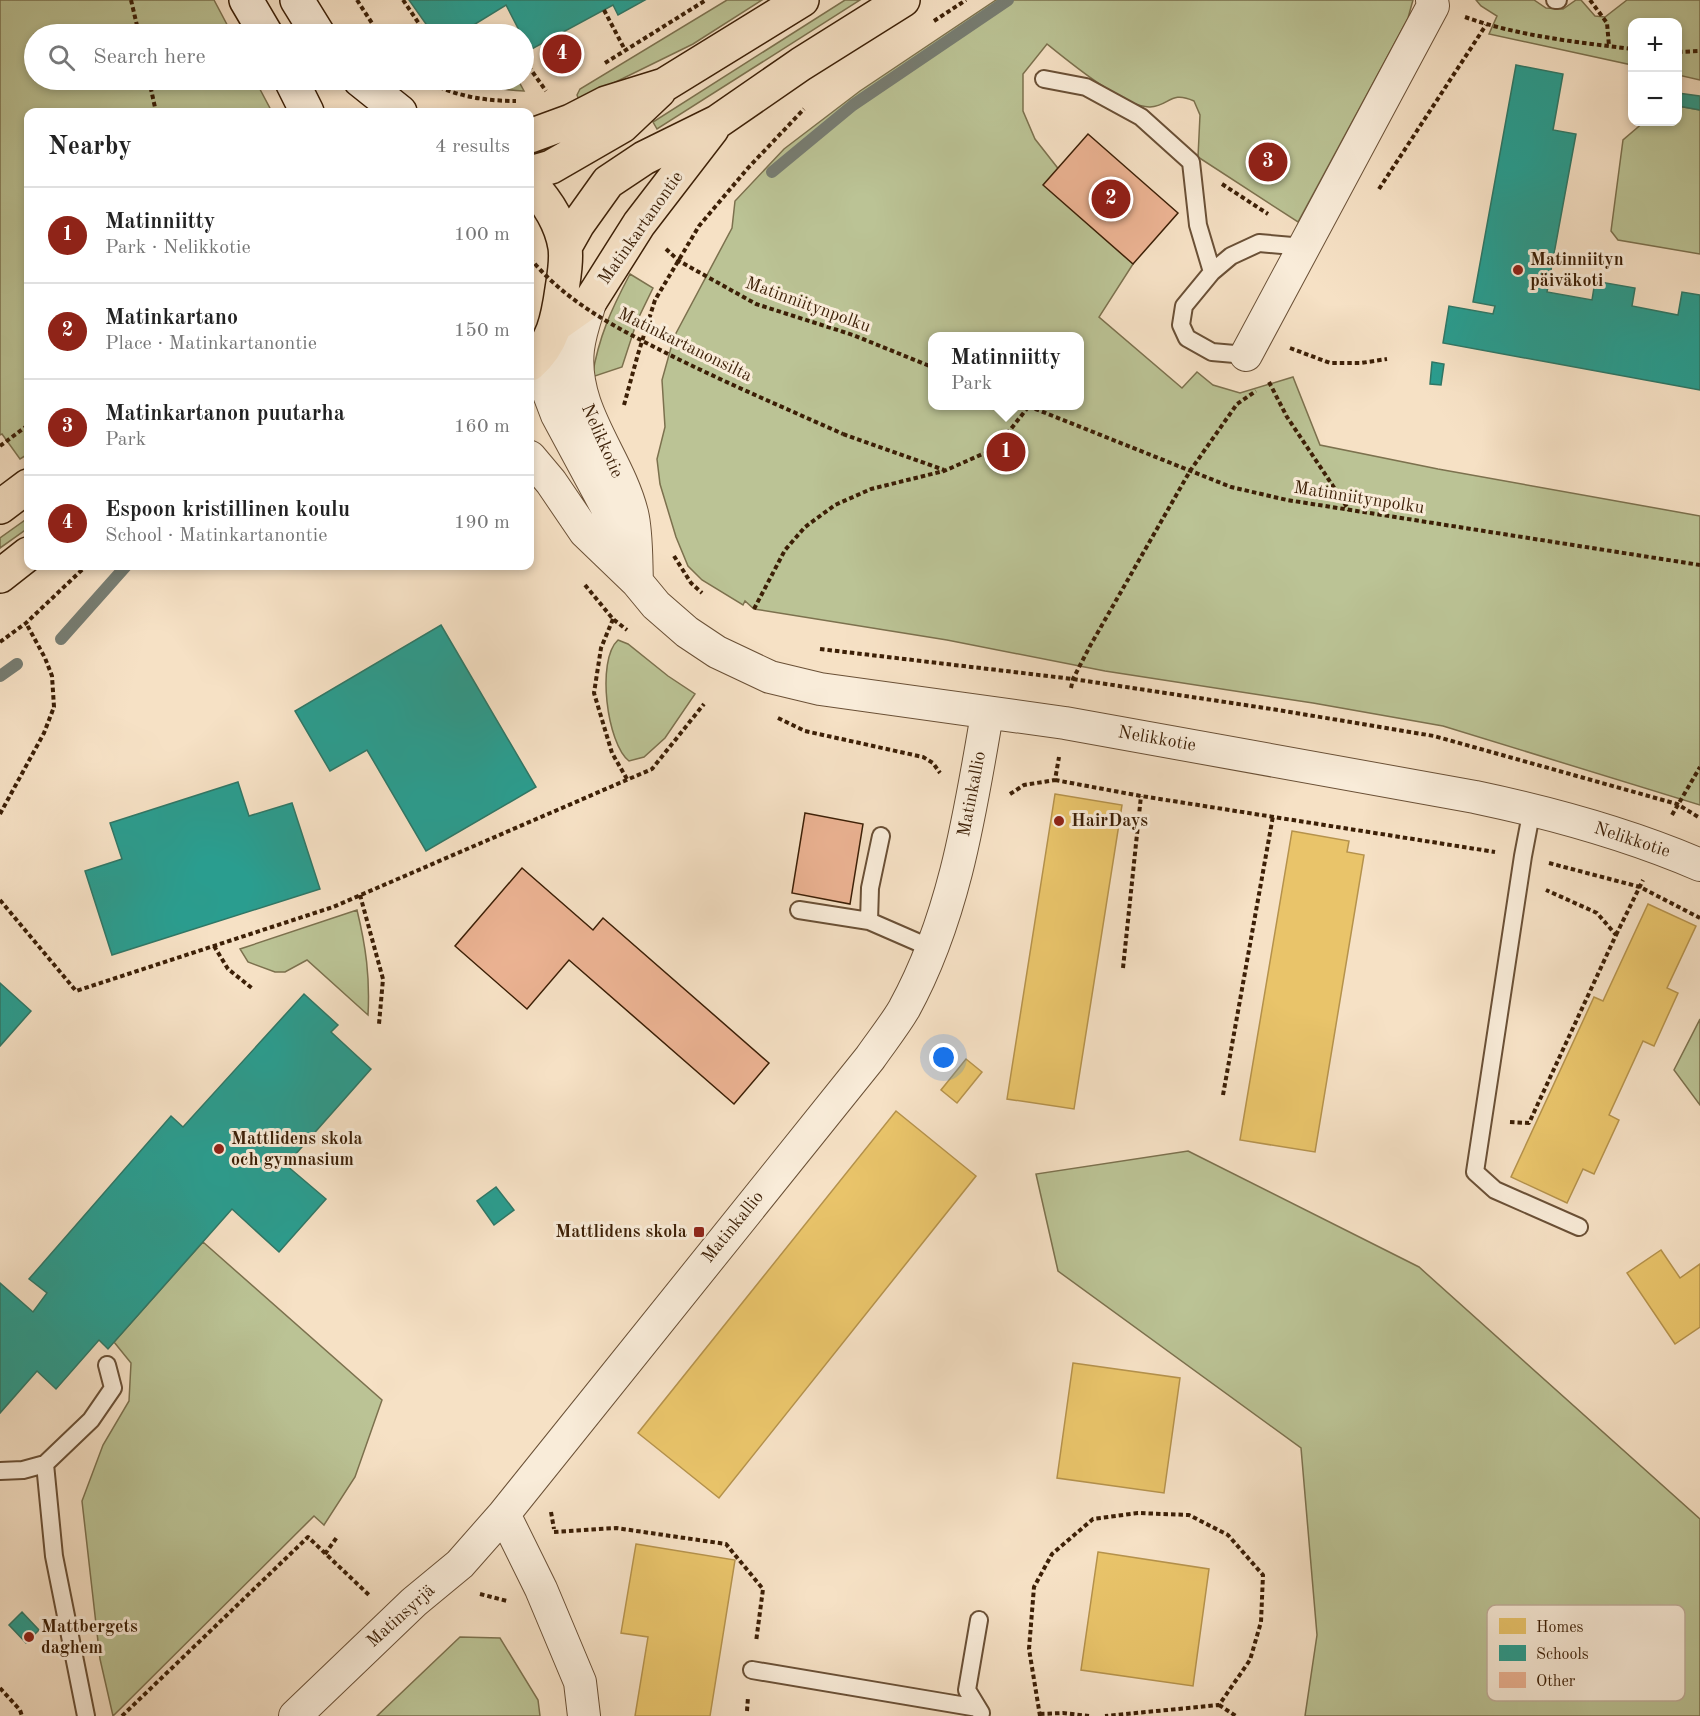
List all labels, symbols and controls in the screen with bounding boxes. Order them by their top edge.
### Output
map controls [1628,18,1682,126]
button: + [1628,18,1682,72]
search box [24,24,534,90]
pin: 4 [542,32,582,76]
icon: search [45,41,78,74]
text: Search here [93,46,206,68]
button: − [1628,72,1682,126]
text: Nearby [48,134,132,160]
text: 4 results [435,137,510,157]
pin: 3 [1248,140,1288,184]
street label: Matinkartanontie [595,168,687,288]
pin: 2 [1092,176,1130,222]
text: Matinniitty [105,211,215,233]
text: 1 [62,225,73,245]
text: 100 m [454,225,510,245]
text: Park · Nelikkotie [105,238,251,258]
place label: Matinniityn päiväkoti [1530,251,1624,290]
marker: Matinniityn päiväkoti [1511,263,1525,277]
street label: Matinniitynpolku [743,274,873,336]
street label: Matinkartanonsilta [615,305,755,385]
text: Matinkartano [105,307,238,329]
text: 2 [62,321,73,341]
text: 150 m [454,321,510,341]
popup [928,332,1084,410]
text: Place · Matinkartanontie [105,334,317,354]
text: Matinniitty [951,347,1061,369]
text: Park [951,374,992,394]
street label: Nelikkotie [578,401,626,481]
text: Matinkartanon puutarha [105,403,345,425]
text: 3 [62,417,73,437]
text: 160 m [454,417,510,437]
text: Park [105,430,146,450]
pin: 1 [986,430,1026,474]
street label: Matinniitynpolku [1292,479,1426,517]
text: Espoon kristillinen koulu [105,499,350,521]
text: 4 [62,513,73,533]
text: 190 m [454,513,510,533]
text: School · Matinkartanontie [105,526,327,546]
street label: Nelikkotie [1117,723,1197,755]
street label: Matinkallio [955,750,989,838]
place label: HairDays [1071,812,1148,830]
marker: HairDays [1052,814,1066,828]
street label: Nelikkotie [1592,819,1672,861]
your location [929,1043,958,1072]
place label: Mattlidens skola och gymnasium [231,1130,363,1169]
marker: Mattlidens skola och gymnasium [212,1142,226,1156]
street label: Matinkallio [699,1188,767,1266]
place label: Mattlidens skola [555,1223,687,1241]
marker: Mattlidens skola [692,1225,706,1239]
street label: Matinsyrjä [364,1581,438,1651]
legend [1487,1605,1685,1701]
place label: Mattbergets daghem [41,1618,138,1657]
text: Homes [1536,1620,1584,1636]
marker: Mattbergets daghem [22,1630,36,1644]
text: Schools [1536,1647,1589,1663]
text: Other [1536,1674,1576,1690]

